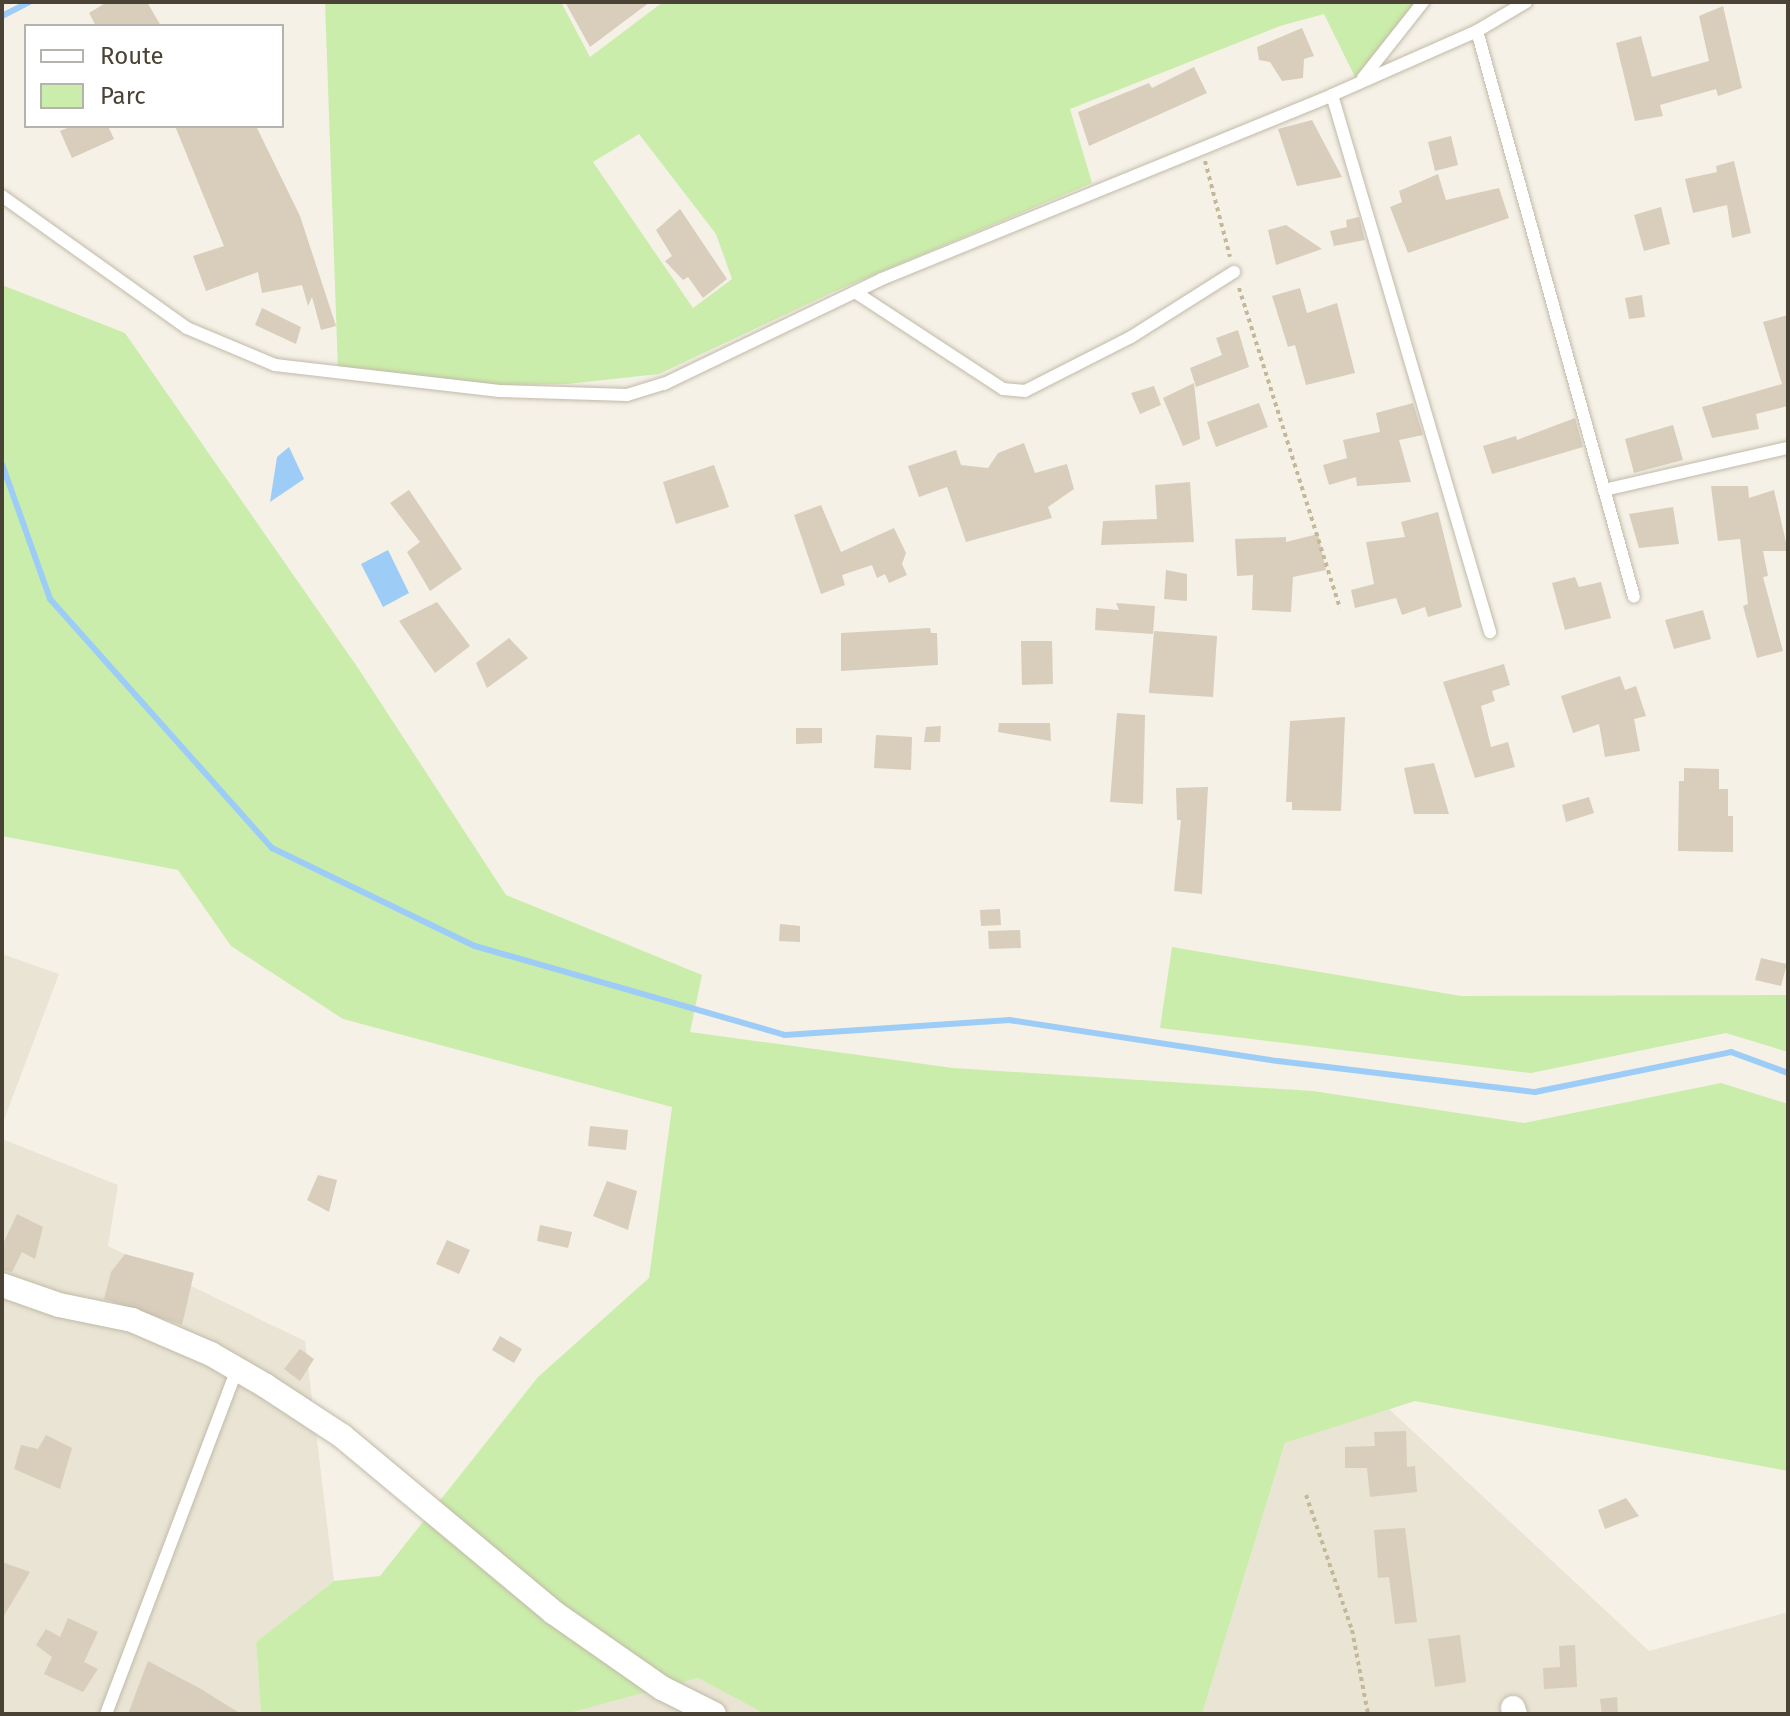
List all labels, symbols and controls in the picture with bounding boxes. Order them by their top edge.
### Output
legend [24,24,284,128]
text: Route [100,42,164,70]
text: Parc [100,82,146,110]

